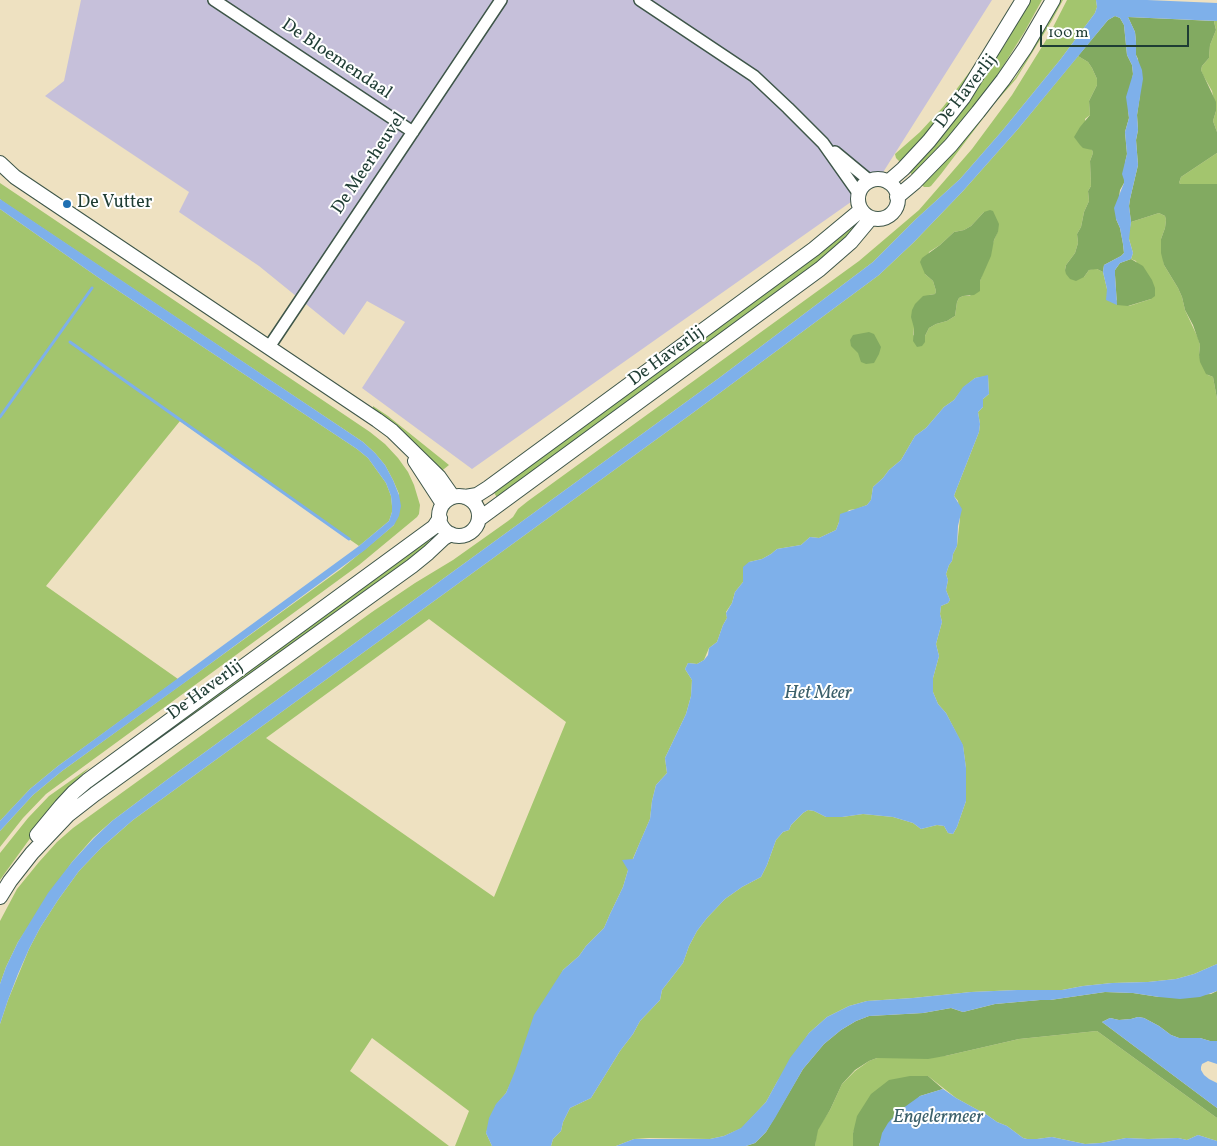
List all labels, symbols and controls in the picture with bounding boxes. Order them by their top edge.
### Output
street label: De Bloemendaal [277,15,395,105]
scale bar [1042,15,1191,47]
text: 100 m [1048,23,1088,44]
street label: De Haverlij [931,51,1003,133]
street label: De Meerheuvel [328,109,412,219]
place label: De Vutter [77,193,152,215]
marker: De Vutter [61,198,73,210]
street label: De Haverlij [625,322,709,392]
street label: De Haverlij [164,656,248,726]
water label: Het Meer [784,684,852,706]
water label: Engelermeer [893,1108,983,1130]

